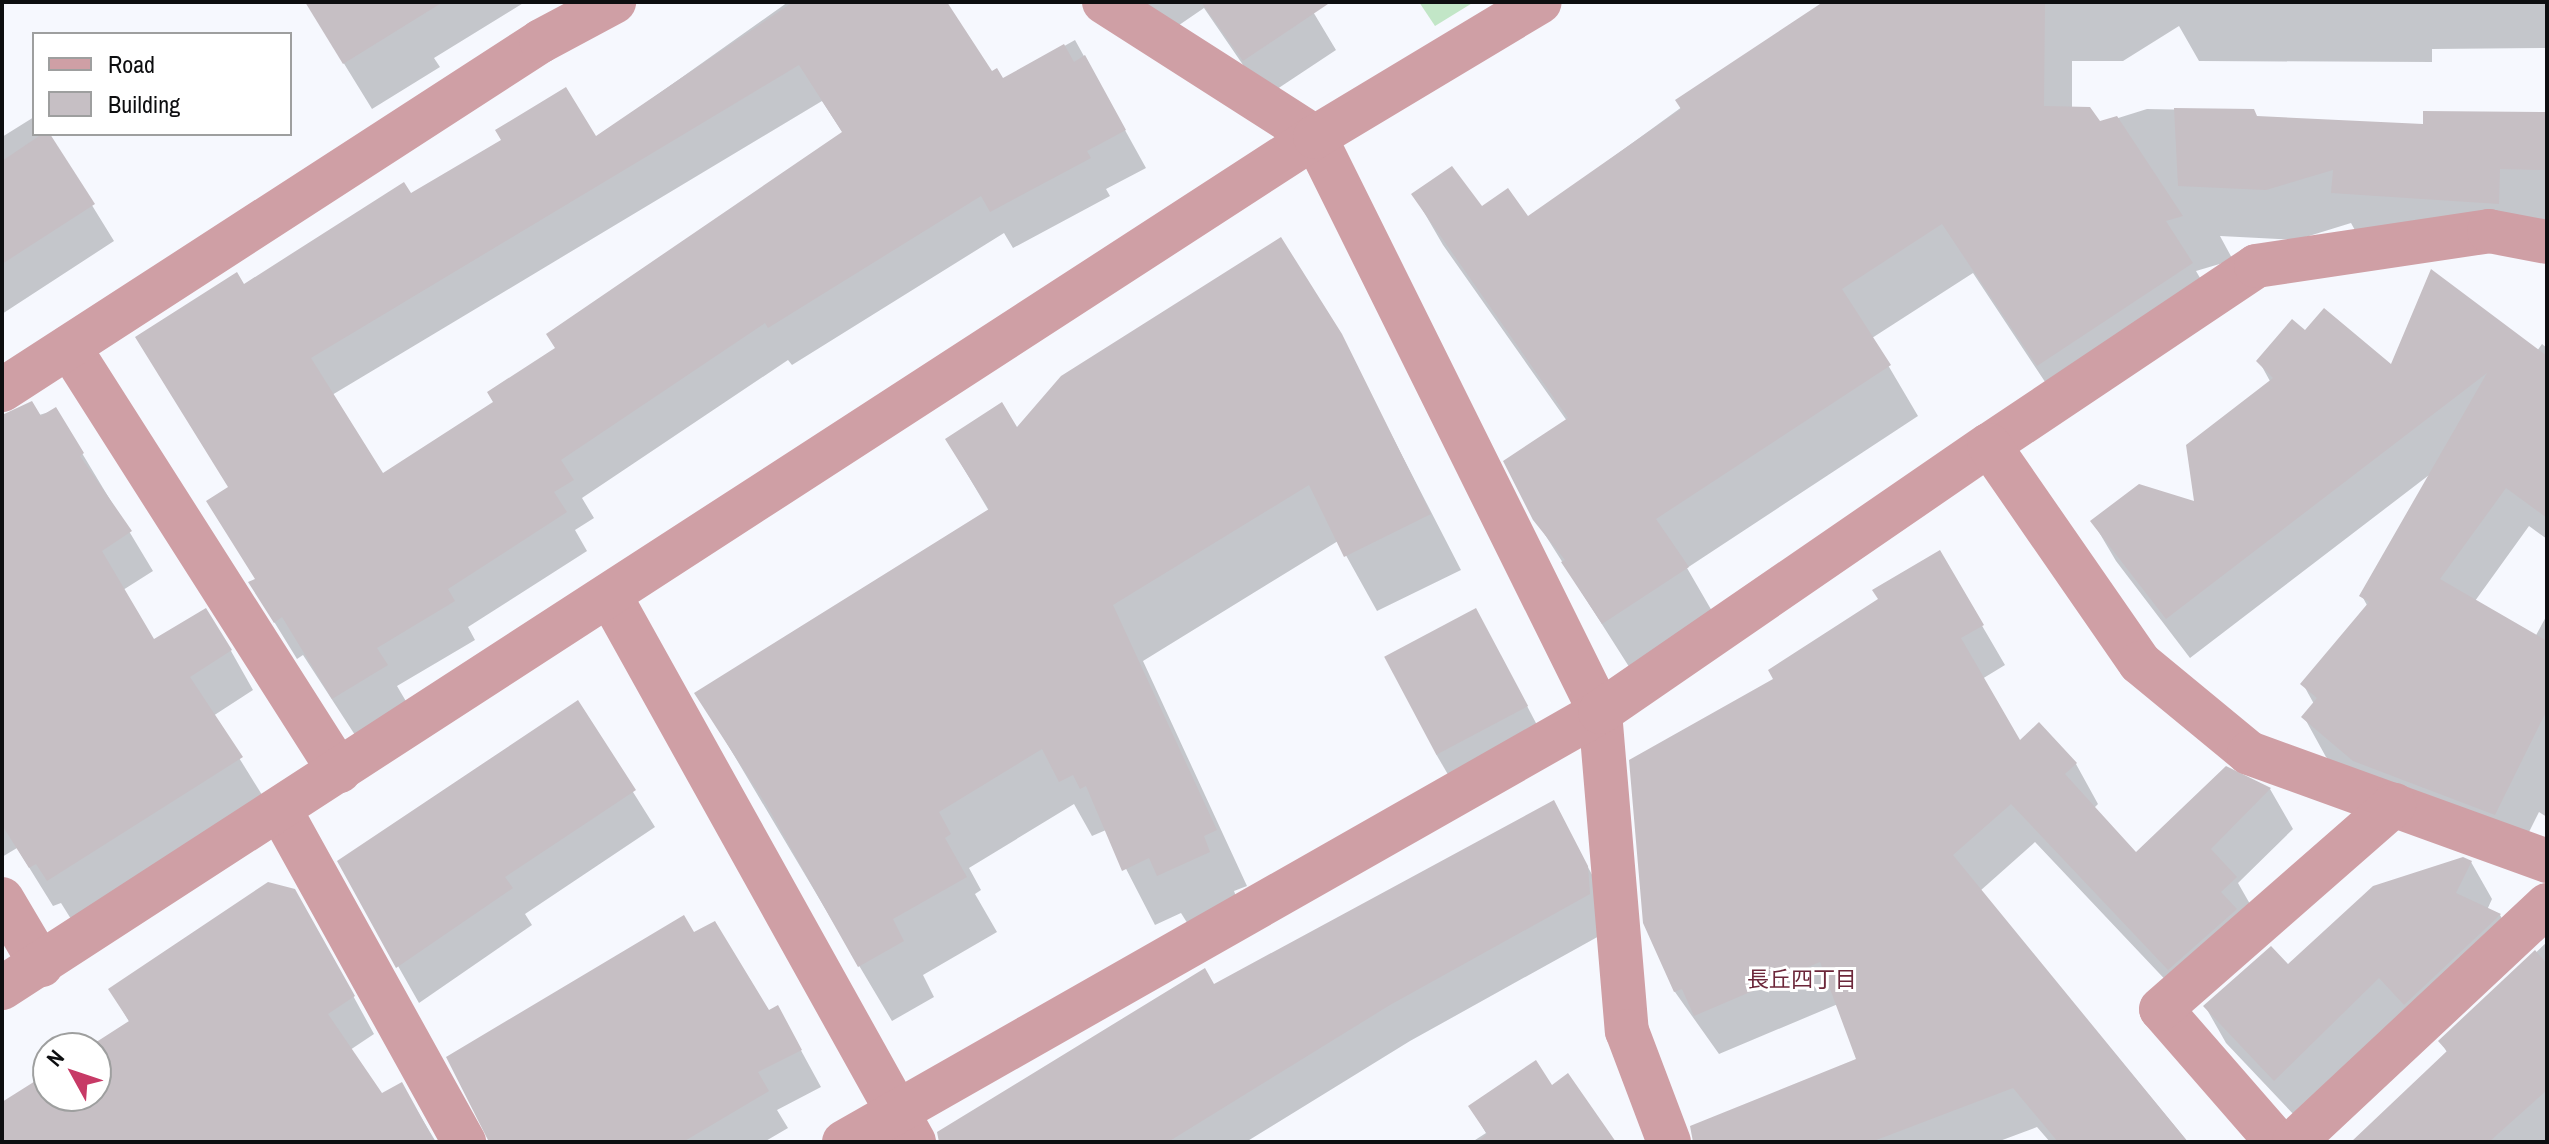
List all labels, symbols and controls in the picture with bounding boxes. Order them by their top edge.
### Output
legend [32,32,292,136]
text: Road [108,48,155,80]
text: Building [108,88,180,120]
district label: 長丘四丁目 [1747,967,1857,993]
north arrow [32,1032,112,1112]
text: N [39,1043,71,1072]

